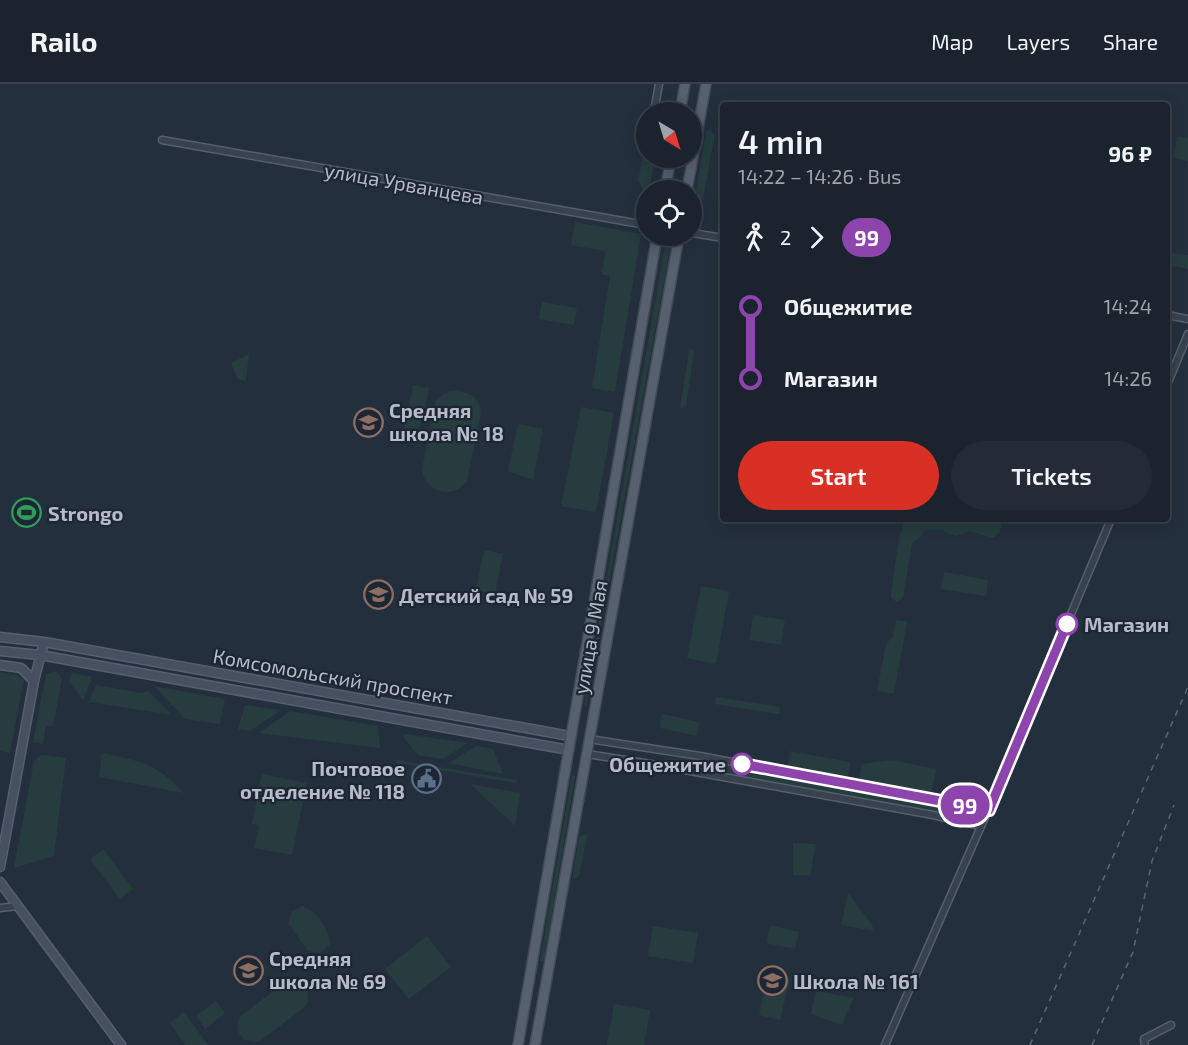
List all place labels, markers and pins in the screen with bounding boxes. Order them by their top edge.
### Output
place label: Средняя школа № 18 [389,398,504,445]
school or university icon: Средняя школа № 18 [352,406,384,438]
sports icon: Strongo [11,497,43,529]
place label: Strongo [48,501,123,525]
school or university icon: Детский сад № 59 [362,579,394,611]
place label: Детский сад № 59 [399,583,573,607]
place label: Магазин [1084,612,1169,636]
marker: Магазин [1056,613,1078,635]
place label: Общежитие [609,752,726,776]
marker: Общежитие [731,753,753,775]
place label: Почтовое отделение № 118 [240,756,405,803]
public building icon: Почтовое отделение № 118 [410,763,442,795]
place label: Средняя школа № 69 [269,946,386,993]
school or university icon: Средняя школа № 69 [232,954,264,986]
school or university icon: Школа № 161 [756,965,788,997]
place label: Школа № 161 [793,969,919,993]

